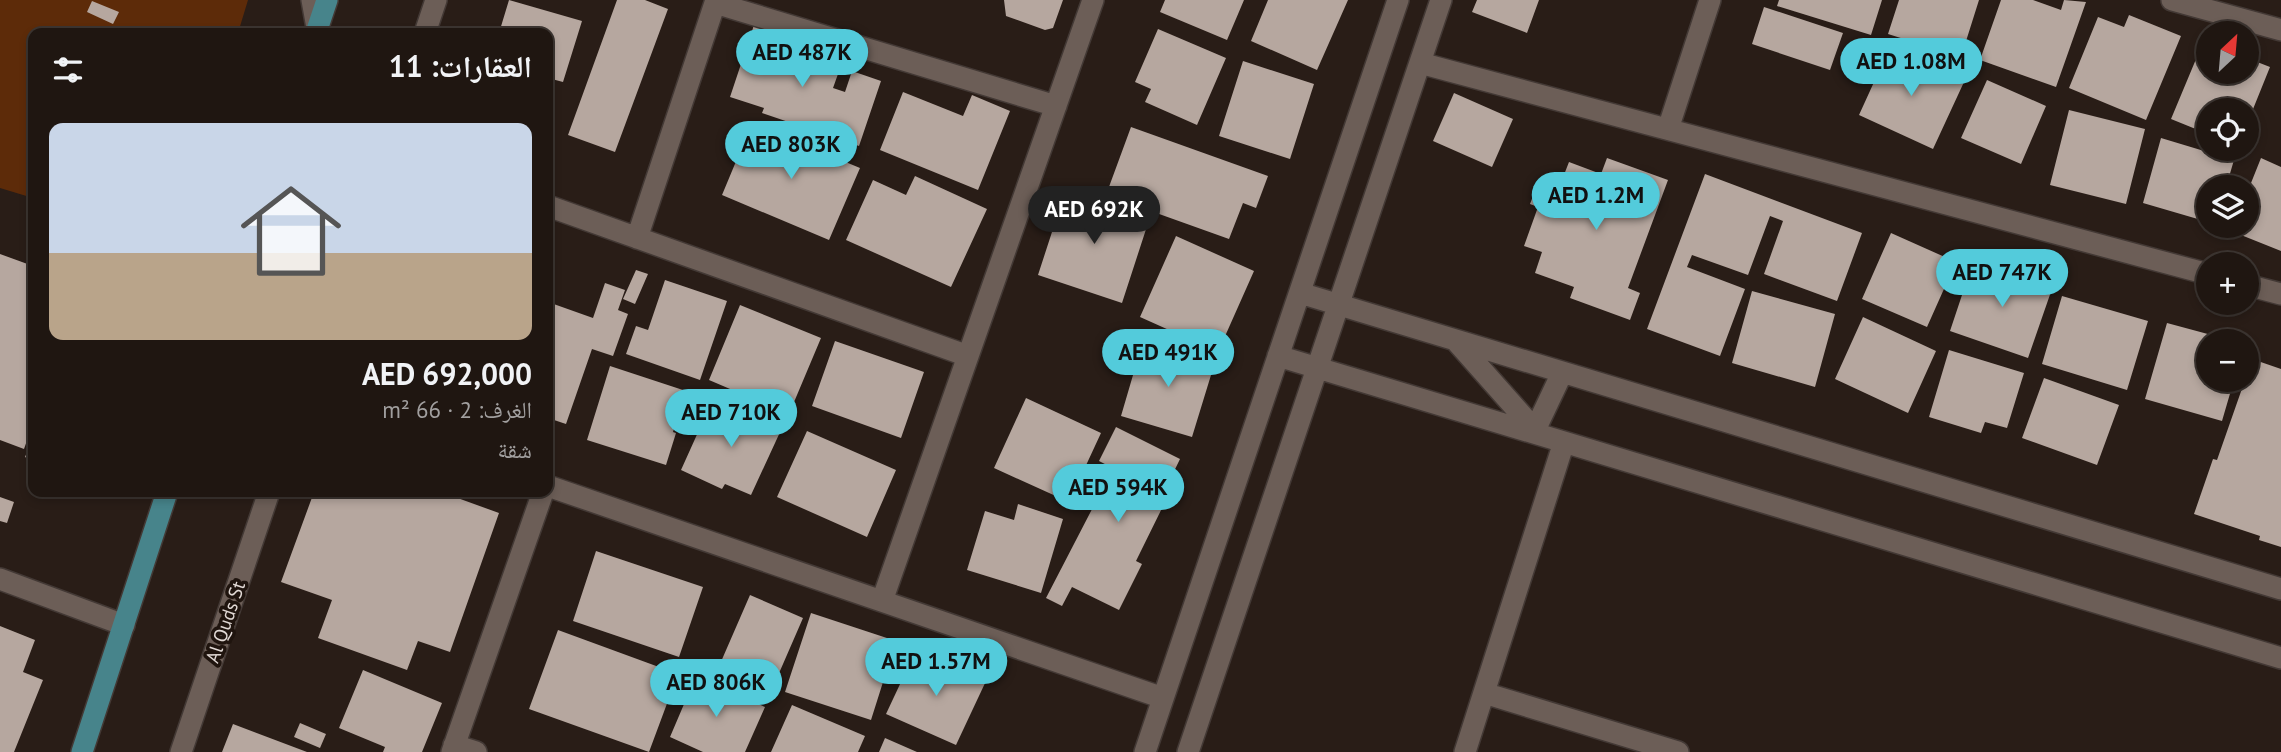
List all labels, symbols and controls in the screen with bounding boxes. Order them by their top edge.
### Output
north arrow [2196,21,2259,84]
map controls [2196,21,2259,392]
pin: AED 487K [730,29,874,89]
text: AED 487K [752,37,852,66]
pin: AED 1.08M [1831,38,1991,98]
text: العقارات: 11 [389,46,532,85]
text: AED 1.08M [1856,46,1966,75]
icon: filters [49,51,87,89]
button: locate [2196,98,2259,161]
pin: AED 803K [719,122,863,181]
text: AED 803K [741,129,841,158]
icon: home [228,168,354,294]
pin: AED 1.2M [1524,173,1668,232]
button: layers [2196,175,2259,238]
text: AED 1.2M [1548,180,1644,209]
pin: AED 692K [1022,187,1166,246]
text: AED 692K [1044,194,1144,223]
pin: AED 747K [1930,250,2074,309]
button: + [2196,252,2259,315]
text: AED 747K [1952,257,2052,286]
button: − [2196,329,2259,392]
pin: AED 491K [1096,330,1240,389]
text: AED 491K [1118,337,1218,366]
text: AED 692,000 [362,354,532,393]
pin: AED 710K [659,390,803,449]
text: الغرف: 2 · 66 m² [382,395,532,424]
text: AED 710K [681,397,781,426]
text: شقة [498,435,532,464]
pin: AED 594K [1046,464,1190,524]
text: AED 594K [1068,472,1168,501]
street label: Al Quds St [200,577,250,666]
pin: AED 1.57M [856,638,1016,698]
text: AED 1.57M [881,646,991,675]
pin: AED 806K [644,660,788,719]
text: AED 806K [666,667,766,696]

